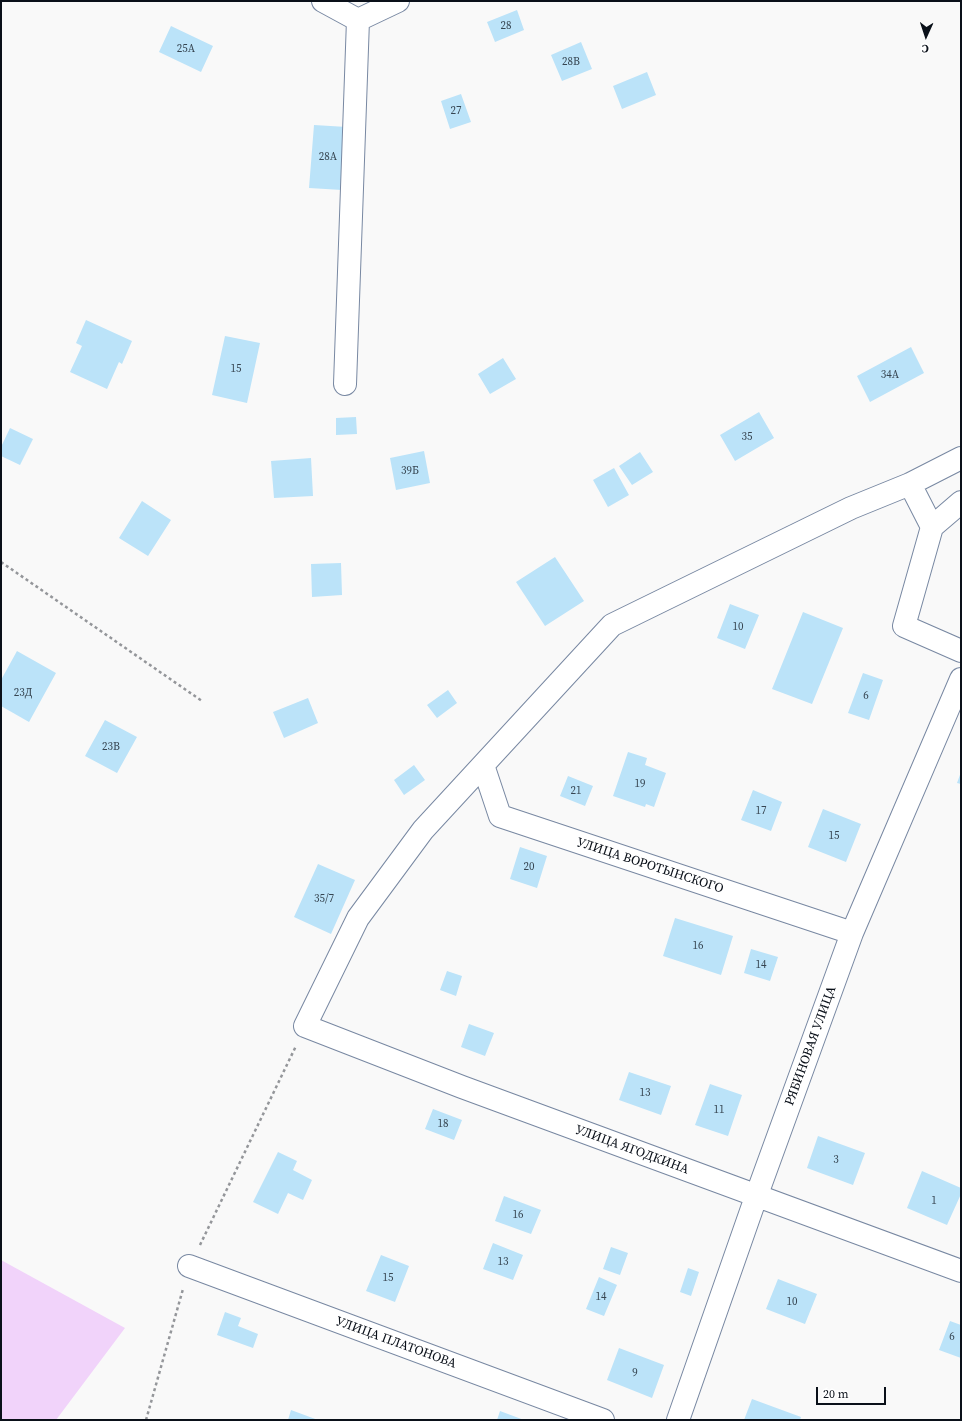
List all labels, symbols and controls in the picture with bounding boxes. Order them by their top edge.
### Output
north arrow [906,16,946,56]
house number: 28 [501,19,511,33]
text: С [922,41,929,56]
house number: 25А [177,42,195,56]
house number: 28В [562,55,580,69]
house number: 27 [451,104,461,118]
house number: 28А [319,150,337,164]
house number: 15 [231,362,241,376]
house number: 34А [881,368,899,382]
house number: 35 [742,430,752,444]
house number: 39Б [401,464,419,478]
house number: 10 [733,620,743,634]
house number: 23Д [14,686,32,700]
house number: 6 [863,689,869,703]
house number: 23В [102,740,120,754]
house number: 19 [635,777,645,791]
house number: 21 [571,784,581,798]
house number: 17 [756,804,766,818]
house number: 15 [829,829,839,843]
street label: УЛИЦА ВОРОТЫНСКОГО [575,835,725,897]
house number: 20 [524,860,534,874]
house number: 35/7 [314,892,334,906]
house number: 16 [693,939,703,953]
house number: 14 [756,958,766,972]
street label: РЯБИНОВАЯ УЛИЦА [782,984,840,1108]
house number: 13 [640,1086,650,1100]
house number: 11 [714,1103,724,1117]
house number: 18 [438,1117,448,1131]
street label: УЛИЦА ЯГОДКИНА [573,1122,691,1178]
house number: 3 [833,1153,839,1167]
house number: 1 [931,1194,937,1208]
house number: 16 [513,1208,523,1222]
house number: 13 [498,1255,508,1269]
house number: 15 [383,1271,393,1285]
house number: 14 [596,1290,606,1304]
house number: 10 [787,1295,797,1309]
street label: УЛИЦА ПЛАТОНОВА [333,1314,459,1372]
house number: 6 [949,1330,955,1344]
house number: 9 [632,1366,638,1380]
scale bar [818,1379,888,1405]
text: 20 m [823,1386,849,1402]

